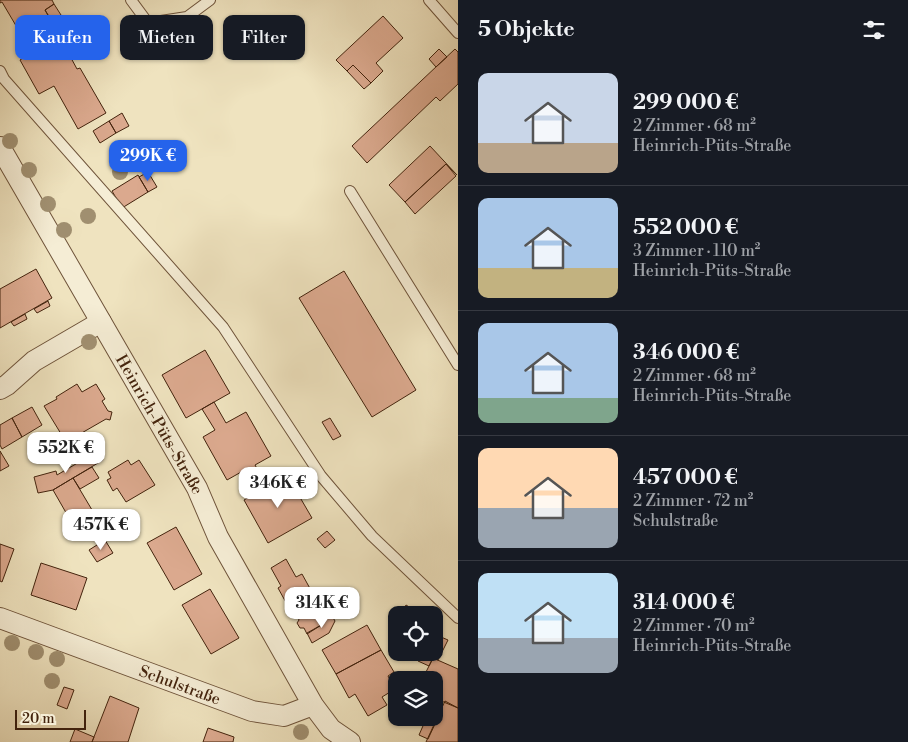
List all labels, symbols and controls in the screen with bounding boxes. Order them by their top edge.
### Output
chip: Kaufen [15,15,110,60]
chip: Mieten [120,15,213,60]
chip: Filter [223,15,305,60]
icon: filters [860,16,888,44]
text: 5 Objekte [478,17,575,43]
text: 299 000 € [633,90,739,116]
icon: home [518,93,578,153]
text: 2 Zimmer · 68 m² [633,116,756,136]
text: Heinrich-Püts-Straße [633,136,791,156]
pin: 299K € [107,140,189,182]
text: 299K € [120,146,176,166]
text: 552 000 € [633,215,738,241]
icon: home [518,218,578,278]
text: 3 Zimmer · 110 m² [633,241,760,261]
text: Heinrich-Püts-Straße [633,261,791,281]
text: 346 000 € [633,340,739,366]
icon: home [518,343,578,403]
street label: Heinrich-Püts-Straße [111,351,207,497]
text: 2 Zimmer · 68 m² [633,366,756,386]
text: Heinrich-Püts-Straße [633,386,791,406]
pin: 552K € [25,432,107,474]
text: 552K € [38,438,94,458]
text: 457 000 € [633,465,738,491]
pin: 346K € [237,466,319,509]
icon: home [518,468,578,528]
text: 346K € [250,473,306,493]
text: 2 Zimmer · 72 m² [633,491,753,511]
pin: 457K € [60,508,142,551]
text: Schulstraße [633,511,718,531]
text: 457K € [73,515,129,535]
pin: 314K € [281,586,363,629]
text: 314 000 € [633,590,735,616]
text: 314K € [296,593,348,613]
icon: home [518,593,578,653]
map controls [388,606,443,726]
button: locate [388,606,443,661]
text: 2 Zimmer · 70 m² [633,616,755,636]
text: Heinrich-Püts-Straße [633,636,791,656]
street label: Schulstraße [136,661,223,710]
button: layers [388,671,443,726]
scale bar [15,707,86,730]
text: 20 m [22,710,54,728]

